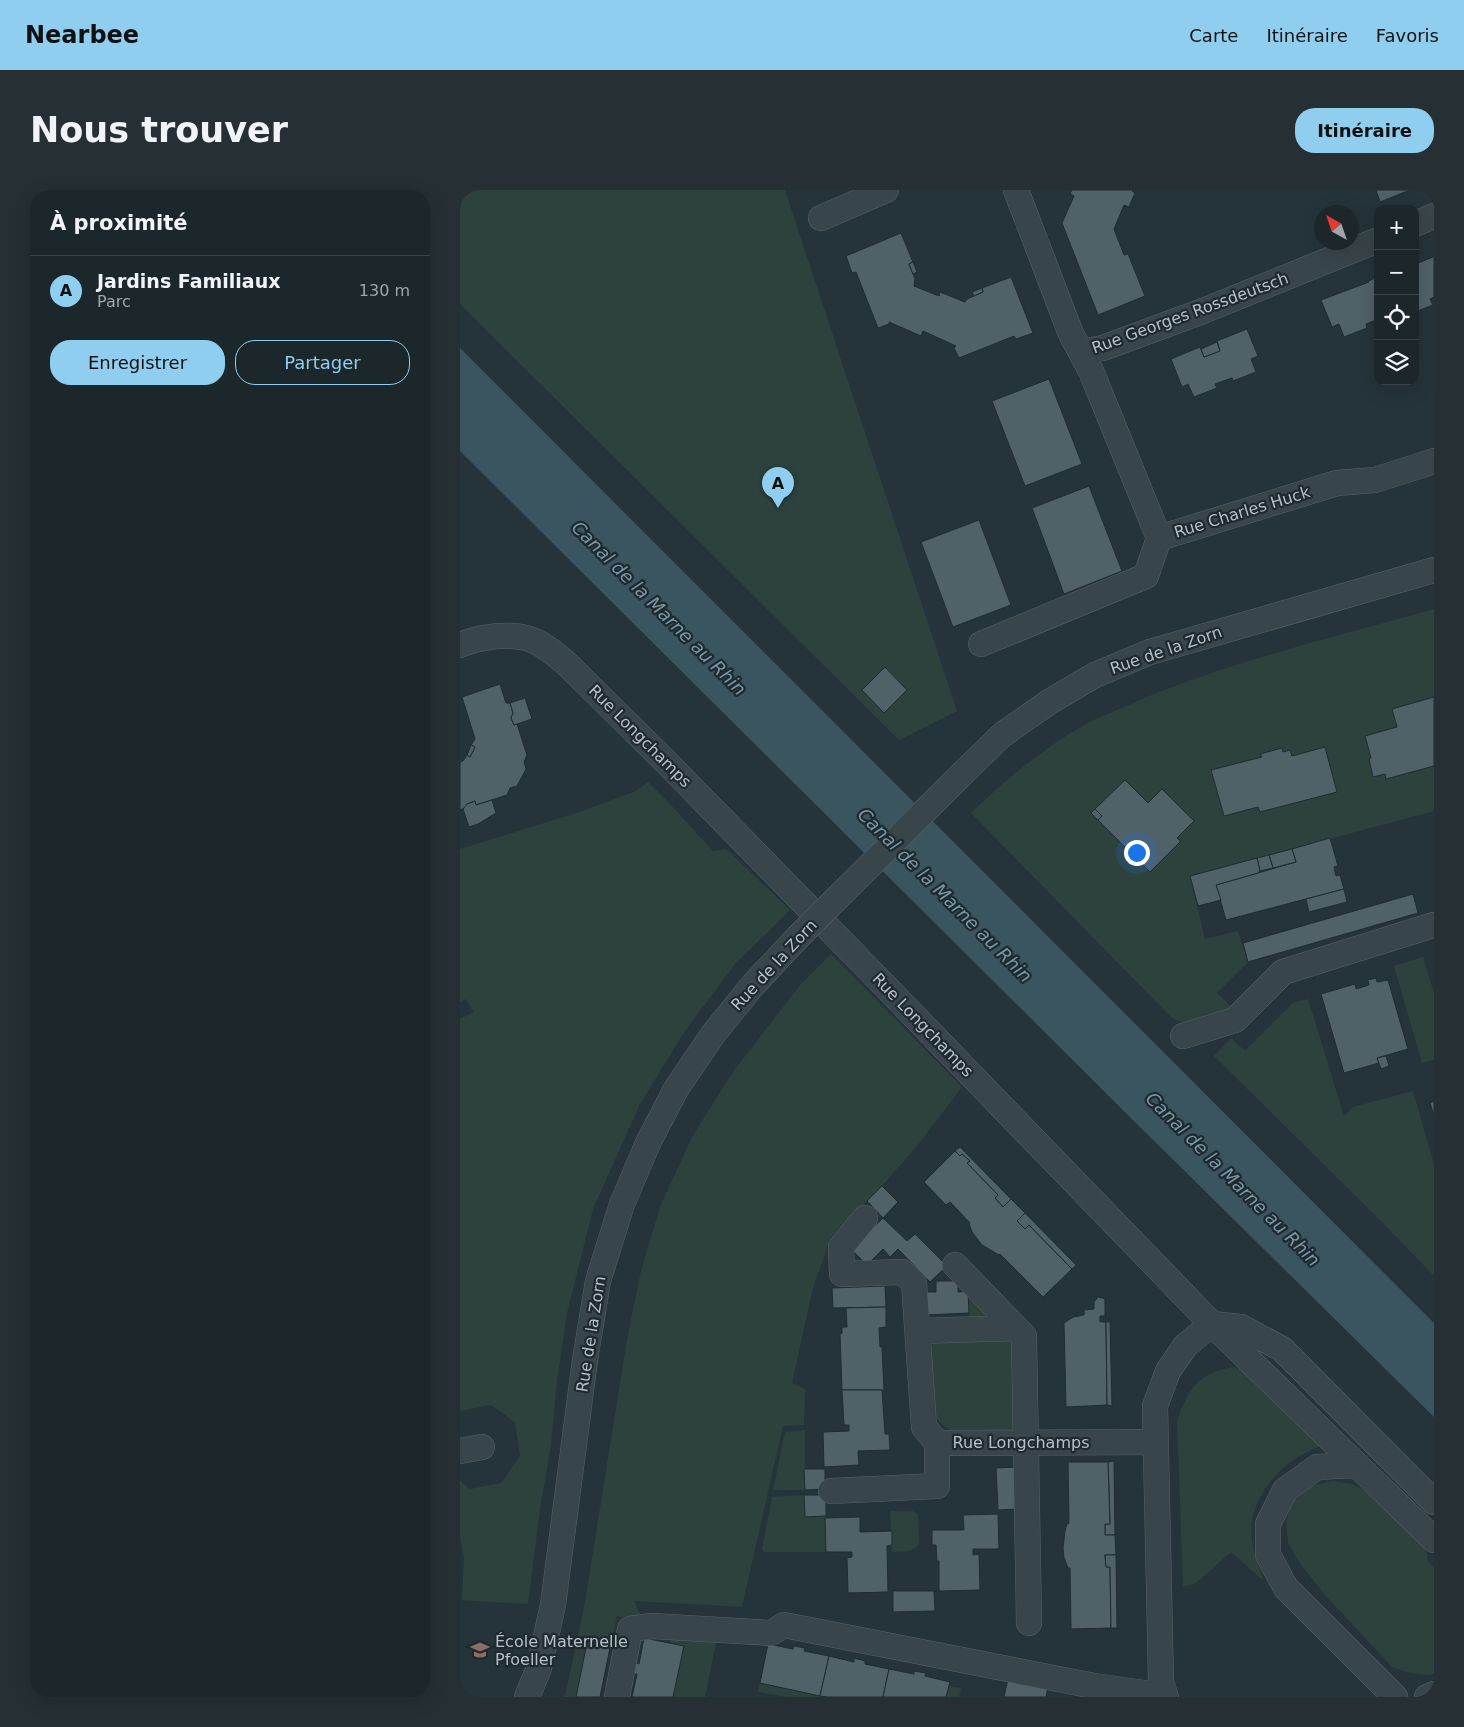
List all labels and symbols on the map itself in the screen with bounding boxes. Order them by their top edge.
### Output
north arrow [1314,205,1359,250]
street label: Rue Georges Rossdeutsch [1089,269,1291,357]
pin: A [762,467,794,508]
street label: Rue Charles Huck [1172,482,1313,542]
water label: Canal de la Marne au Rhin [568,517,750,699]
street label: Rue de la Zorn [1108,622,1224,678]
street label: Rue Longchamps [585,681,695,791]
water label: Canal de la Marne au Rhin [854,804,1036,986]
your location [1124,840,1150,866]
street label: Rue de la Zorn [727,916,821,1014]
street label: Rue Longchamps [869,969,977,1081]
water label: Canal de la Marne au Rhin [1142,1088,1324,1270]
street label: Rue de la Zorn [572,1275,610,1393]
street label: Rue Longchamps [952,1433,1090,1452]
place label: École Maternelle Pfoeller [495,1632,628,1669]
school or university icon: École Maternelle Pfoeller [469,1639,491,1661]

